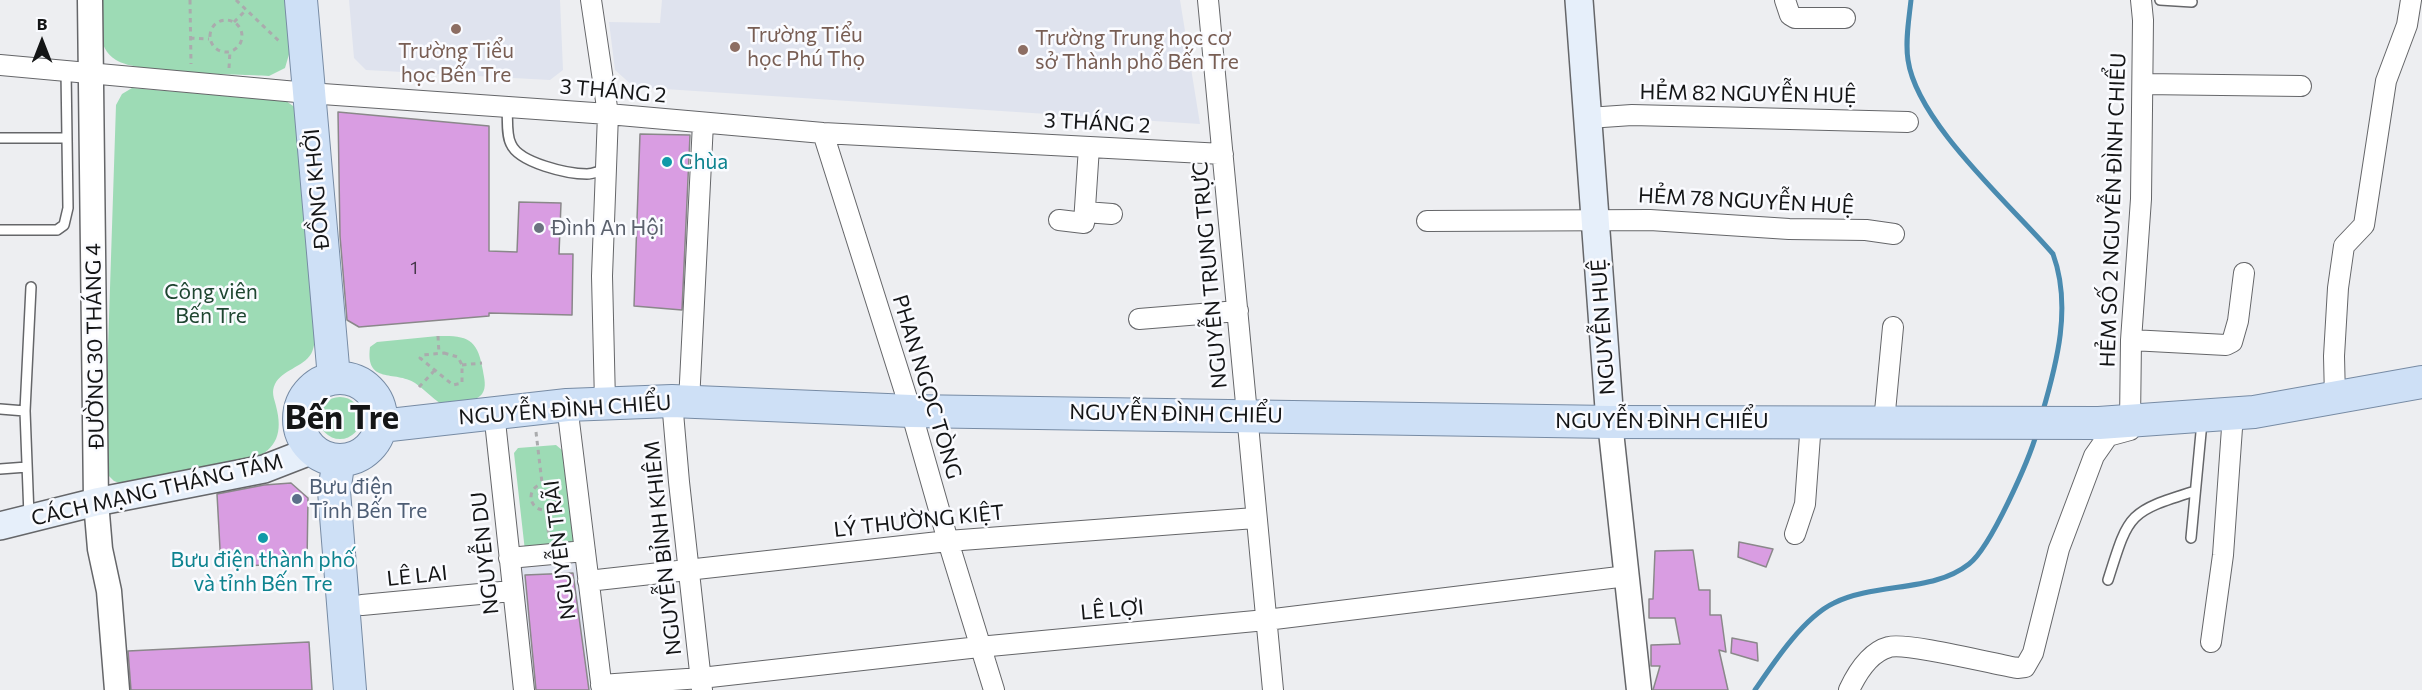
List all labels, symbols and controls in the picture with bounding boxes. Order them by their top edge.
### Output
north arrow [12,12,72,72]
text: B [37,14,47,33]
marker: Trường Tiểu học Bến Tre [449,22,463,36]
place label: Trường Tiểu học Phú Thọ [747,22,865,72]
place label: Trường Trung học cơ sở Thành phố Bến Tre [1035,25,1239,75]
place label: Trường Tiểu học Bến Tre [398,38,514,88]
marker: Trường Tiểu học Phú Thọ [728,40,742,54]
marker: Trường Trung học cơ sở Thành phố Bến Tre [1016,43,1030,57]
street label: HẺM SỐ 2 NGUYỄN ĐÌNH CHIỂU [2095,52,2131,368]
street label: 3 THÁNG 2 [559,74,667,108]
street label: HẺM 82 NGUYỄN HUỆ [1639,80,1857,108]
street label: 3 THÁNG 2 [1043,108,1151,138]
street label: ĐỒNG KHỞI [299,128,335,250]
place label: Chùa [679,149,728,175]
marker: Chùa [660,155,674,169]
street label: NGUYỄN TRUNG TRỰC [1188,160,1232,390]
street label: HẺM 78 NGUYỄN HUỆ [1637,183,1855,219]
place label: Đình An Hội [551,215,664,241]
marker: Đình An Hội [532,221,546,235]
street label: ĐƯỜNG 30 THÁNG 4 [81,243,109,449]
house number: 1 [410,257,418,279]
street label: NGUYỄN HUỆ [1586,258,1620,396]
park label: Công viên Bến Tre [164,279,258,329]
street label: PHAN NGỌC TÒNG [887,292,967,482]
street label: NGUYỄN ĐÌNH CHIỂU [458,390,672,430]
district label: Bến Tre [285,398,399,438]
street label: NGUYỄN ĐÌNH CHIỂU [1069,400,1283,428]
street label: NGUYỄN ĐÌNH CHIỂU [1555,408,1769,434]
street label: NGUYỄN BỈNH KHIÊM [639,439,687,657]
street label: CÁCH MẠNG THÁNG TÁM [29,449,285,531]
place label: Bưu điện Tỉnh Bến Tre [309,474,427,524]
street label: NGUYỄN TRÃI [539,479,581,621]
street label: NGUYỄN DU [466,490,504,616]
marker: Bưu điện Tỉnh Bến Tre [290,492,304,506]
street label: LÝ THƯỜNG KIỆT [832,500,1006,542]
marker: Bưu điện thành phố và tỉnh Bến Tre [256,531,270,545]
place label: Bưu điện thành phố và tỉnh Bến Tre [171,547,355,597]
street label: LÊ LAI [385,560,449,592]
street label: LÊ LỢI [1079,595,1145,625]

